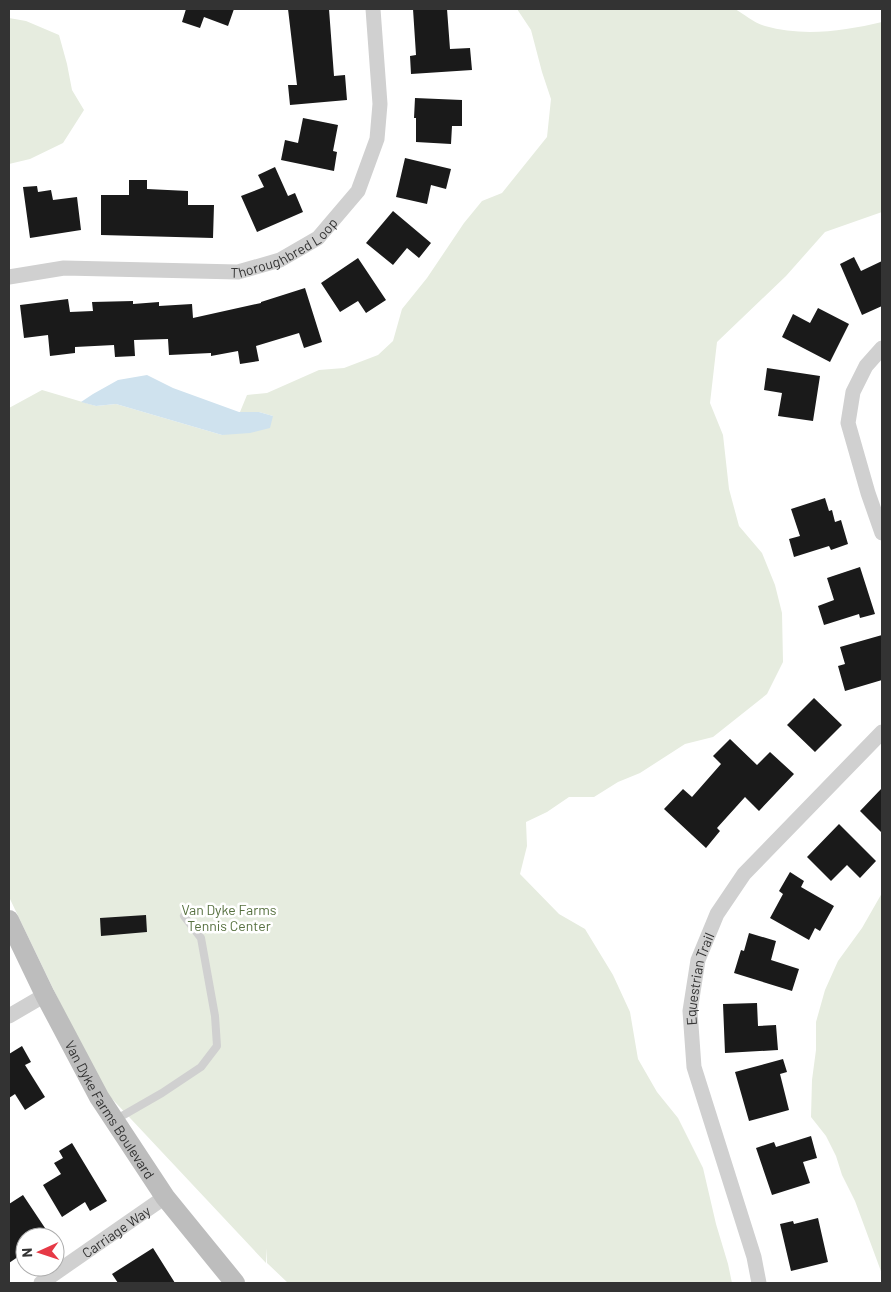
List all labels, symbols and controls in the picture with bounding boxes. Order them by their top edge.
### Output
street label: Thoroughbred Loop [230,214,340,281]
park label: Van Dyke Farms Tennis Center [181,901,277,934]
street label: Equestrian Trail [681,930,717,1026]
street label: Van Dyke Farms Boulevard [62,1037,159,1182]
street label: Carriage Way [78,1201,154,1261]
north arrow [15,1227,65,1277]
text: N [18,1248,35,1258]

